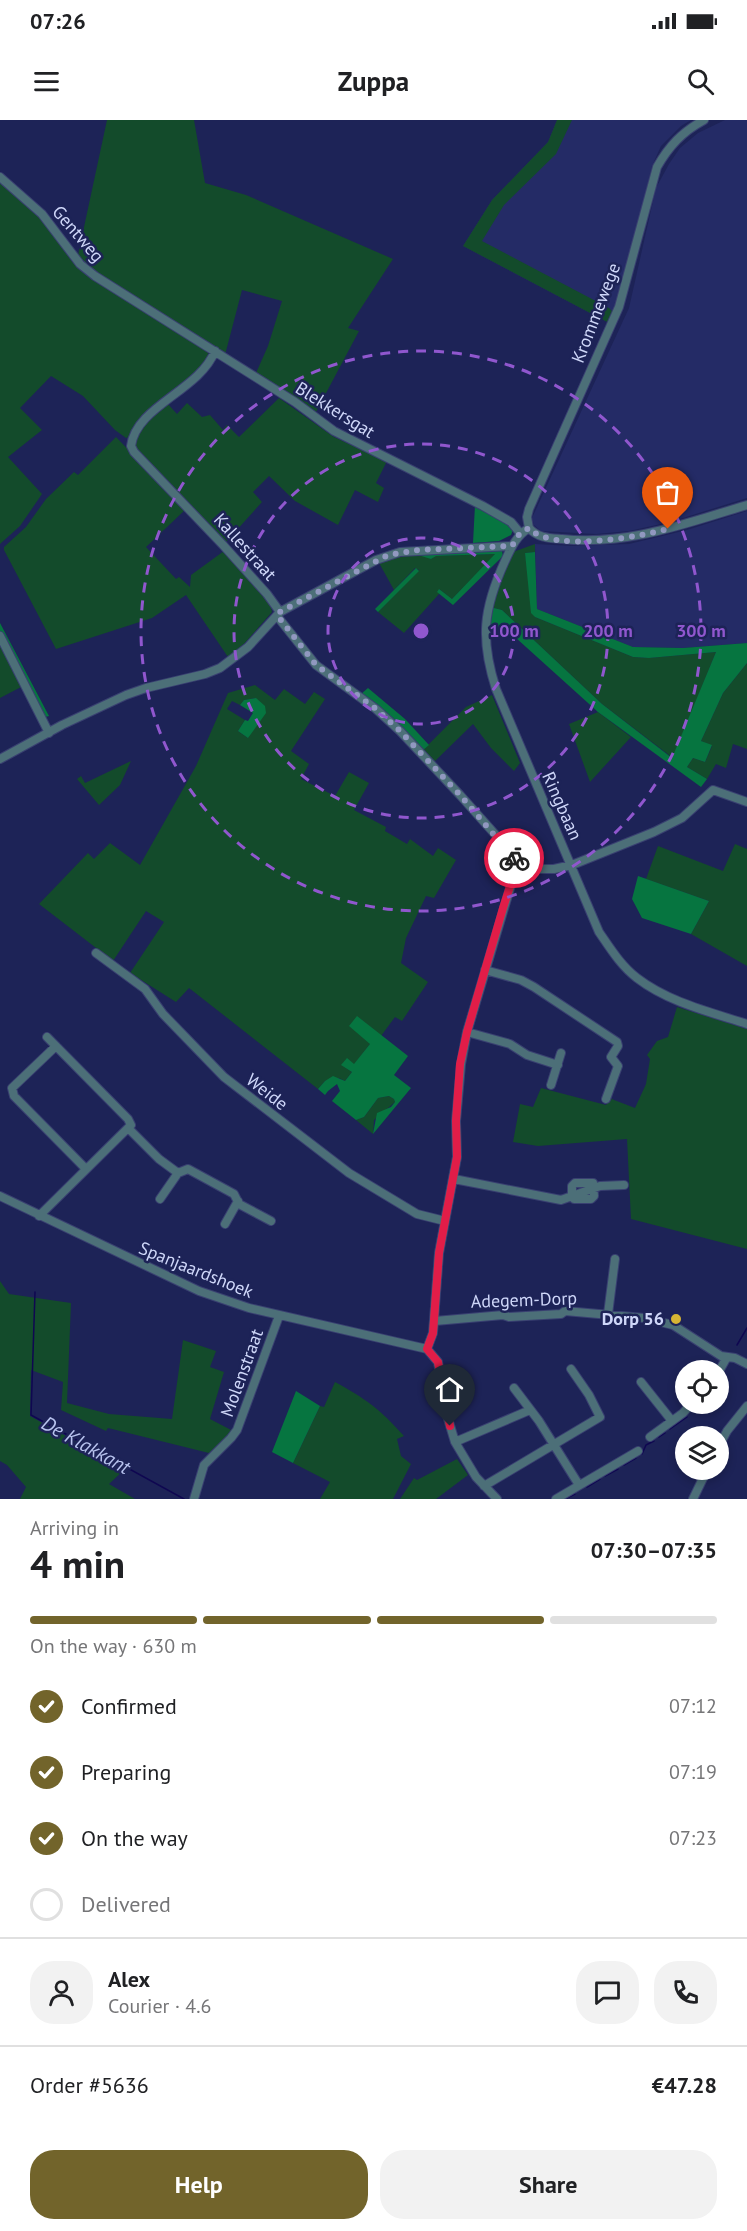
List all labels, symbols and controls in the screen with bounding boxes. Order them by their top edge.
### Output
text: 07:26 [30,7,86,35]
text: Zuppa [338,64,409,98]
icon: menu [30,65,63,98]
icon: search [684,65,717,98]
street label: Gentweg [47,201,109,267]
street label: Krommewege [566,260,625,366]
street label: Blekkersgat [291,376,379,443]
pin [642,467,693,529]
icon: bag [651,476,684,509]
street label: Kallestraat [209,508,282,585]
text: 100 m [489,619,539,642]
text: 200 m [583,619,633,642]
text: 300 m [676,619,726,642]
centre of rings [411,621,431,641]
street label: Ringbaan [537,768,588,844]
courier [484,828,544,888]
icon: bike [498,842,531,875]
street label: Weide [242,1068,293,1115]
street label: Spanjaardshoek [136,1236,257,1303]
street label: Adegem-Dorp [470,1286,578,1313]
place label: Dorp 56 [602,1307,664,1330]
marker: Dorp 56 [669,1312,683,1326]
street label: Molenstraat [215,1326,268,1420]
map controls [675,1360,729,1480]
button: locate [675,1360,729,1414]
pin [424,1364,475,1426]
icon: home [433,1373,466,1406]
water label: De Klakkant [37,1410,137,1481]
button: layers [675,1426,729,1480]
text: Arriving in [30,1515,119,1541]
text: 07:30–07:35 [591,1536,717,1564]
text: 4 min [30,1538,125,1589]
text: On the way · 630 m [30,1633,197,1659]
icon: check [30,1690,63,1723]
text: Confirmed [81,1692,177,1720]
text: 07:12 [669,1693,717,1719]
icon: check [30,1756,63,1789]
text: Preparing [81,1758,171,1786]
text: 07:19 [669,1759,717,1785]
icon: check [30,1822,63,1855]
text: On the way [81,1824,188,1852]
text: 07:23 [669,1825,717,1851]
text: Delivered [81,1890,171,1918]
button: person [30,1961,93,2024]
button: chat [576,1961,639,2024]
button: phone [654,1961,717,2024]
text: Alex [108,1965,150,1993]
text: Courier · 4.6 [108,1993,211,2019]
text: Order #5636 [30,2071,149,2099]
text: €47.28 [652,2071,717,2099]
button: Help [30,2150,368,2219]
button: Share [380,2150,717,2219]

